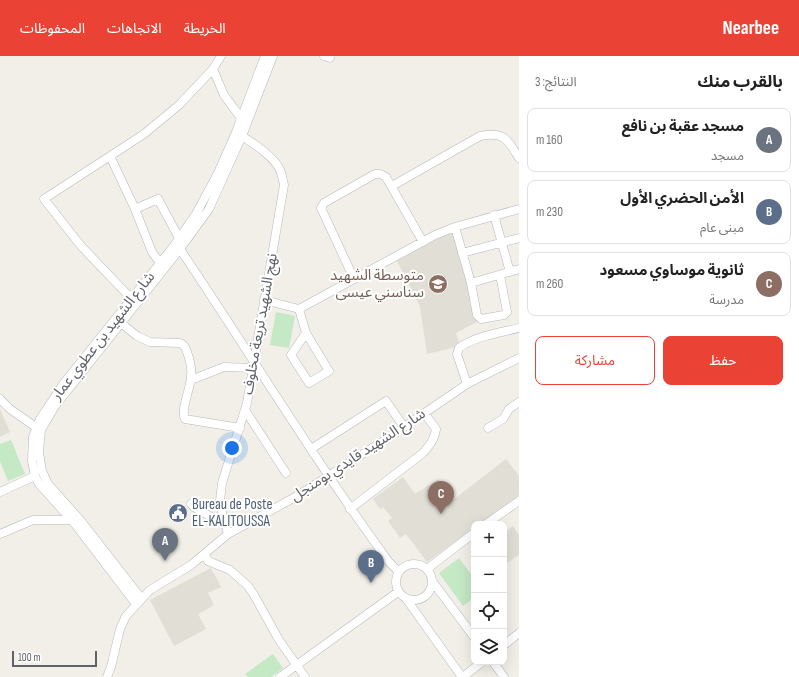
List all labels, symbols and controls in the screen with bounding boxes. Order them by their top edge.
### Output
text: Nearbee [723,17,779,40]
text: المحفوظات [20,20,85,37]
text: الاتجاهات [107,20,162,37]
text: الخريطة [184,20,226,37]
text: بالقرب منك [697,72,783,92]
text: النتائج: 3 [535,74,576,90]
text: مسجد عقبة بن نافع [622,117,744,136]
text: 160 m [536,132,562,148]
text: A [766,132,772,148]
text: مسجد [711,148,744,164]
text: الأمن الحضري الأول [620,189,744,208]
text: 230 m [536,204,563,220]
text: B [766,204,772,220]
text: مبنى عام [700,220,744,236]
street label: نهج الشهيد تريعة مخلوف [238,252,284,397]
text: ثانوية موساوي مسعود [600,261,744,280]
place label: متوسطة الشهيد سناسني عيسى [330,266,424,303]
street label: شارع الشهيد بن عطوي عمار [46,268,161,406]
school or university icon: متوسطة الشهيد سناسني عيسى [427,273,449,295]
text: 260 m [536,276,563,292]
text: C [766,276,772,292]
text: مدرسة [709,292,744,308]
button: مشاركة [535,336,655,385]
button: حفظ [663,336,783,385]
street label: شارع الشهيد قايدي بومنجل [287,404,430,508]
your location [222,438,242,458]
pin: C [428,481,454,514]
place label: Bureau de Poste EL-KALITOUSSA [192,495,273,531]
public building icon: Bureau de Poste EL-KALITOUSSA [167,502,189,524]
map controls [471,521,507,665]
button: + [471,521,507,557]
pin: A [152,528,178,561]
pin: B [358,550,384,583]
button: − [471,557,507,593]
button: locate [471,593,507,629]
button: layers [471,629,507,665]
scale bar [12,649,97,668]
text: 100 m [18,651,40,664]

